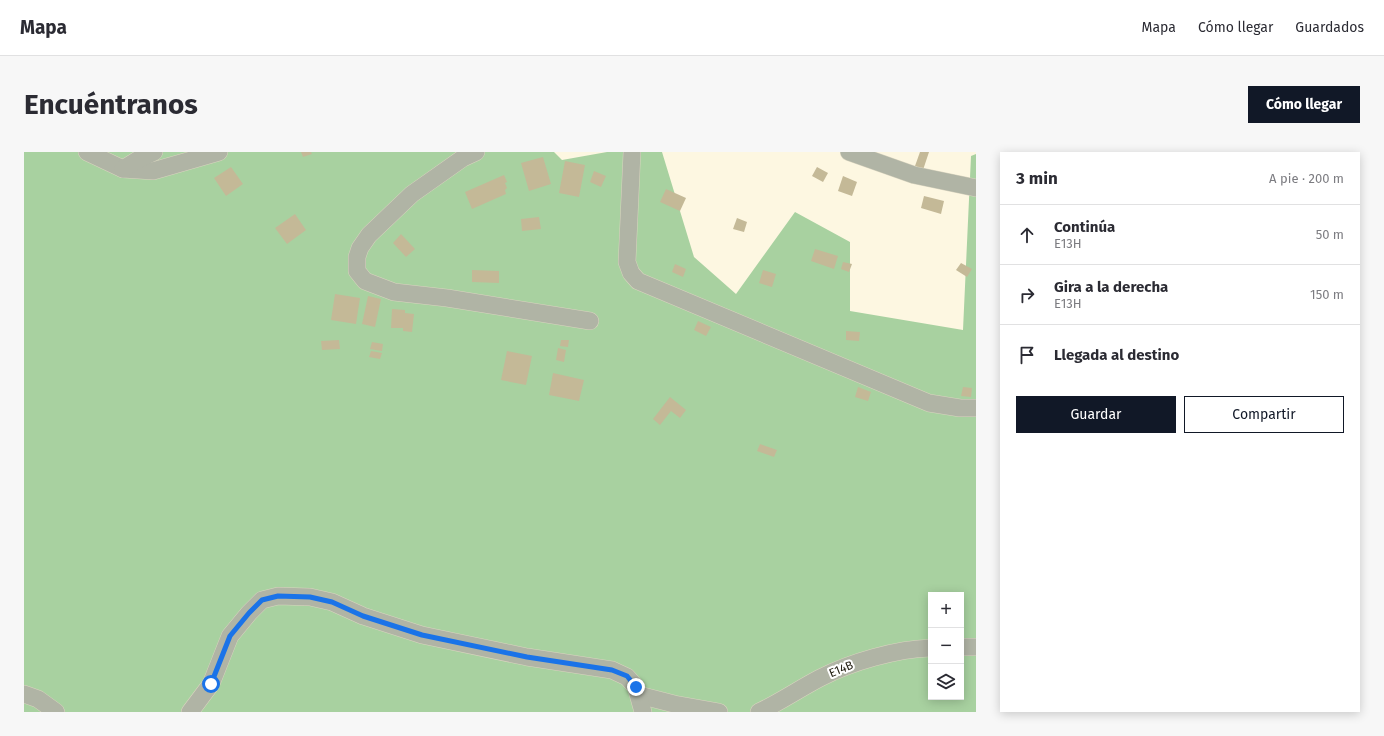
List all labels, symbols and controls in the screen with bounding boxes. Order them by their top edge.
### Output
text: Mapa [20,16,67,39]
text: Mapa [1142,19,1176,36]
text: Cómo llegar [1198,19,1273,36]
text: Guardados [1295,19,1364,36]
button: Cómo llegar [1248,86,1360,123]
text: Encuéntranos [24,88,198,121]
text: 3 min [1016,168,1058,189]
text: A pie · 200 m [1269,171,1344,186]
text: Continúa [1054,218,1115,236]
icon: ahead [1016,224,1038,246]
text: 50 m [1316,227,1344,242]
text: E13H [1054,236,1082,251]
text: Gira a la derecha [1054,278,1168,296]
icon: right [1016,284,1038,306]
text: 150 m [1310,287,1344,302]
text: E13H [1054,296,1082,311]
icon: arrive [1016,344,1038,366]
text: Llegada al destino [1054,346,1179,364]
button: Guardar [1016,396,1176,433]
button: Compartir [1184,396,1344,433]
map controls [928,592,964,700]
button: + [928,592,964,628]
button: − [928,628,964,664]
street label: E14B [827,658,855,680]
button: layers [928,664,964,700]
route start [202,675,220,693]
route end [627,678,645,696]

